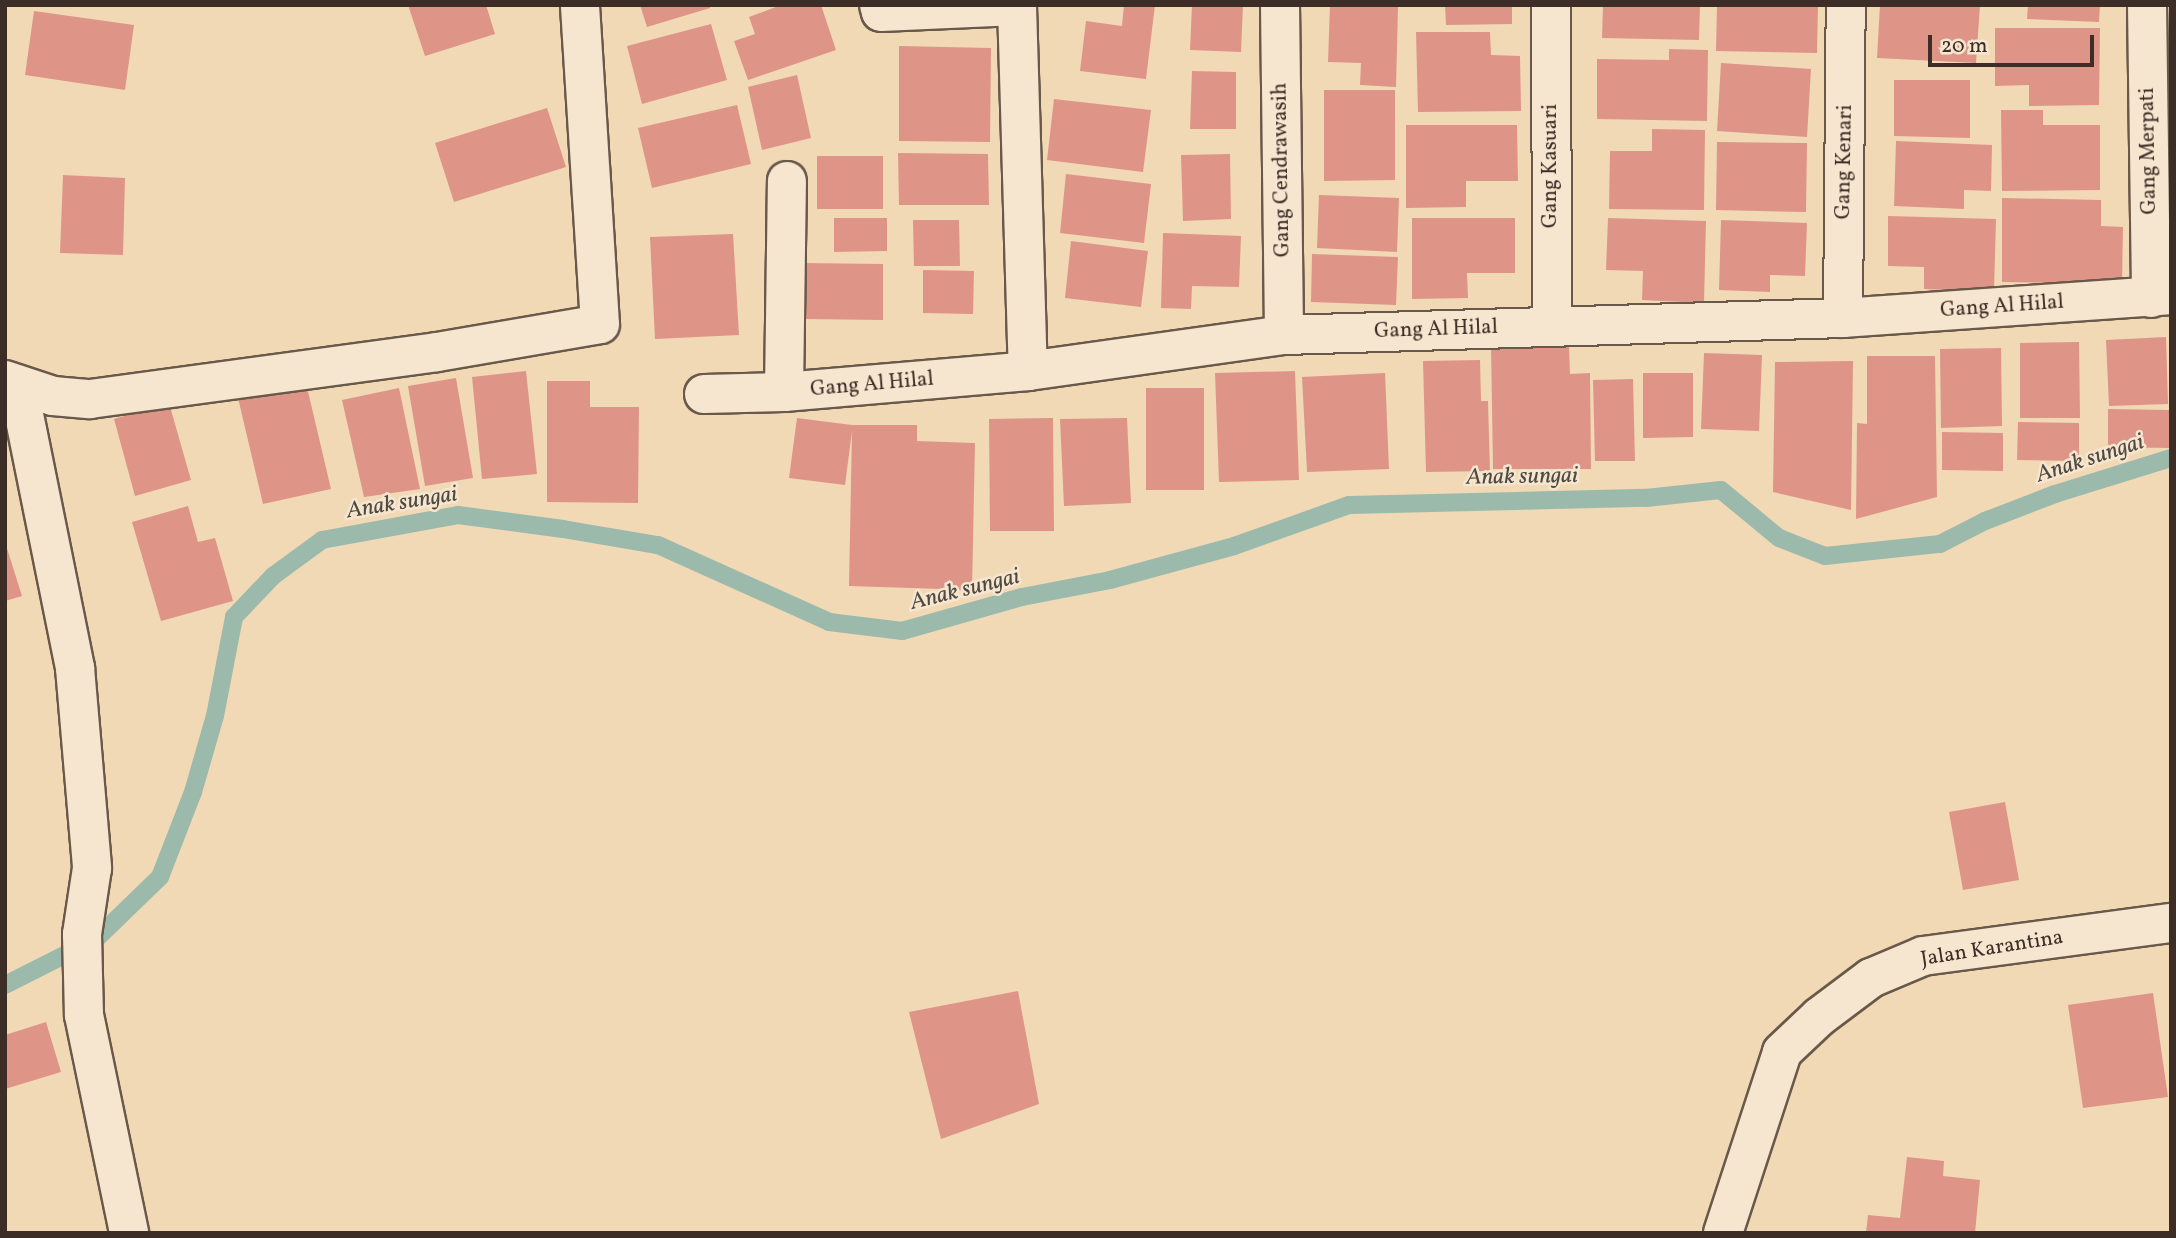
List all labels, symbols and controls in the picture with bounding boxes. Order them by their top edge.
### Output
scale bar [1931,21,2097,65]
text: 20 m [1941,32,1987,61]
street label: Gang Cendrawasih [1268,83,1296,257]
street label: Gang Merpati [2135,87,2163,215]
street label: Gang Kasuari [1538,104,1564,228]
street label: Gang Kenari [1831,104,1859,220]
street label: Gang Al Hilal [1939,290,2065,324]
street label: Gang Al Hilal [1374,315,1498,345]
street label: Gang Al Hilal [809,367,935,403]
water label: Anak sungai [2033,429,2147,489]
water label: Anak sungai [1466,462,1578,492]
water label: Anak sungai [345,481,459,525]
water label: Anak sungai [908,563,1022,617]
street label: Jalan Karantina [1919,925,2065,973]

